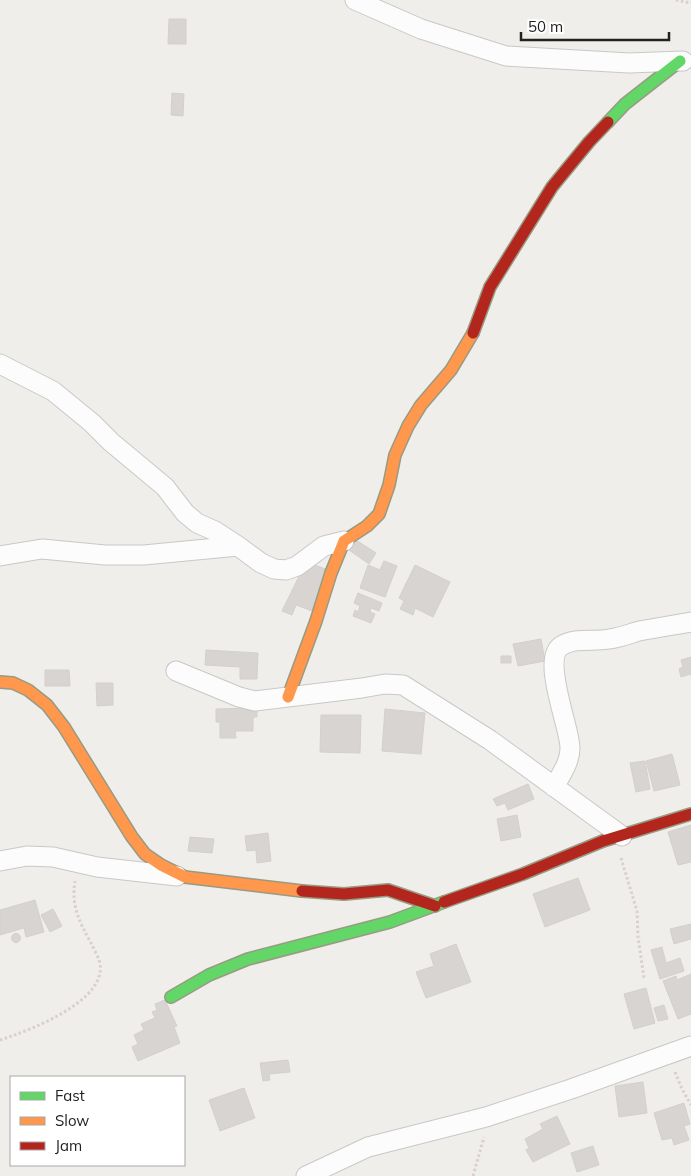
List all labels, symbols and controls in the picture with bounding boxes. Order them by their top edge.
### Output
scale bar [521,10,668,42]
text: 50 m [528,17,563,36]
legend [10,1076,185,1166]
text: Fast [55,1086,85,1105]
text: Slow [55,1111,89,1130]
text: Jam [55,1136,82,1155]

